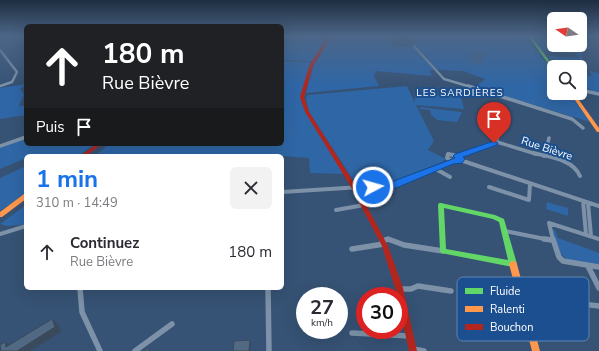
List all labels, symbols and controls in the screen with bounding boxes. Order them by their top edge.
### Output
north arrow [547,12,587,52]
map controls [547,12,587,100]
text: 180 m [102,35,185,73]
icon: ahead [36,40,88,92]
button: search [547,60,587,100]
text: Rue Bièvre [102,71,189,95]
district label: LES SARDIÈRES [416,86,504,100]
pin [477,102,511,143]
icon: arrive [483,108,505,130]
icon: arrive [73,116,95,138]
text: Puis [36,117,65,137]
street label: Rue Bièvre [519,133,575,164]
text: 1 min [36,163,98,195]
position arrow [352,166,394,208]
button: close [230,167,272,209]
text: 310 m · 14:49 [36,194,118,212]
text: Continuez [70,233,139,253]
icon: ahead [36,241,58,263]
text: 180 m [228,242,272,262]
text: Rue Bièvre [70,253,133,271]
legend [457,277,589,341]
text: Fluide [490,284,520,299]
speed limit sign: 30 [356,287,408,339]
text: 27 [310,294,334,321]
text: Ralenti [490,302,525,317]
text: km/h [311,316,333,330]
text: Bouchon [490,320,533,335]

